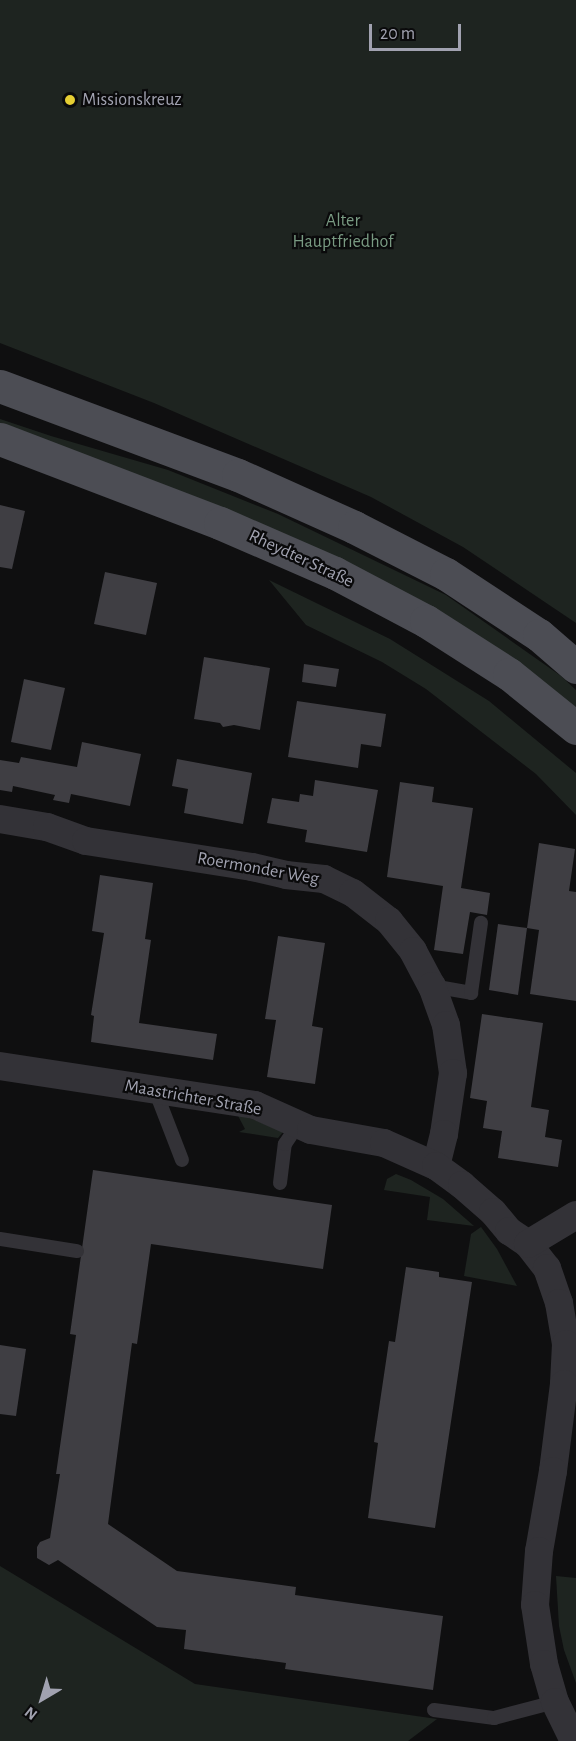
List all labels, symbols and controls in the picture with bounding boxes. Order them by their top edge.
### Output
scale bar [372,12,464,50]
text: 20 m [380,25,415,43]
place label: Missionskreuz [82,89,182,111]
marker: Missionskreuz [63,93,77,107]
park label: Alter Hauptfriedhof [293,211,393,254]
street label: Rheydter Straße [245,525,357,593]
street label: Roermonder Weg [195,848,321,890]
street label: Maastrichter Straße [123,1075,263,1121]
north arrow [12,1669,72,1729]
text: N [22,1703,40,1723]

